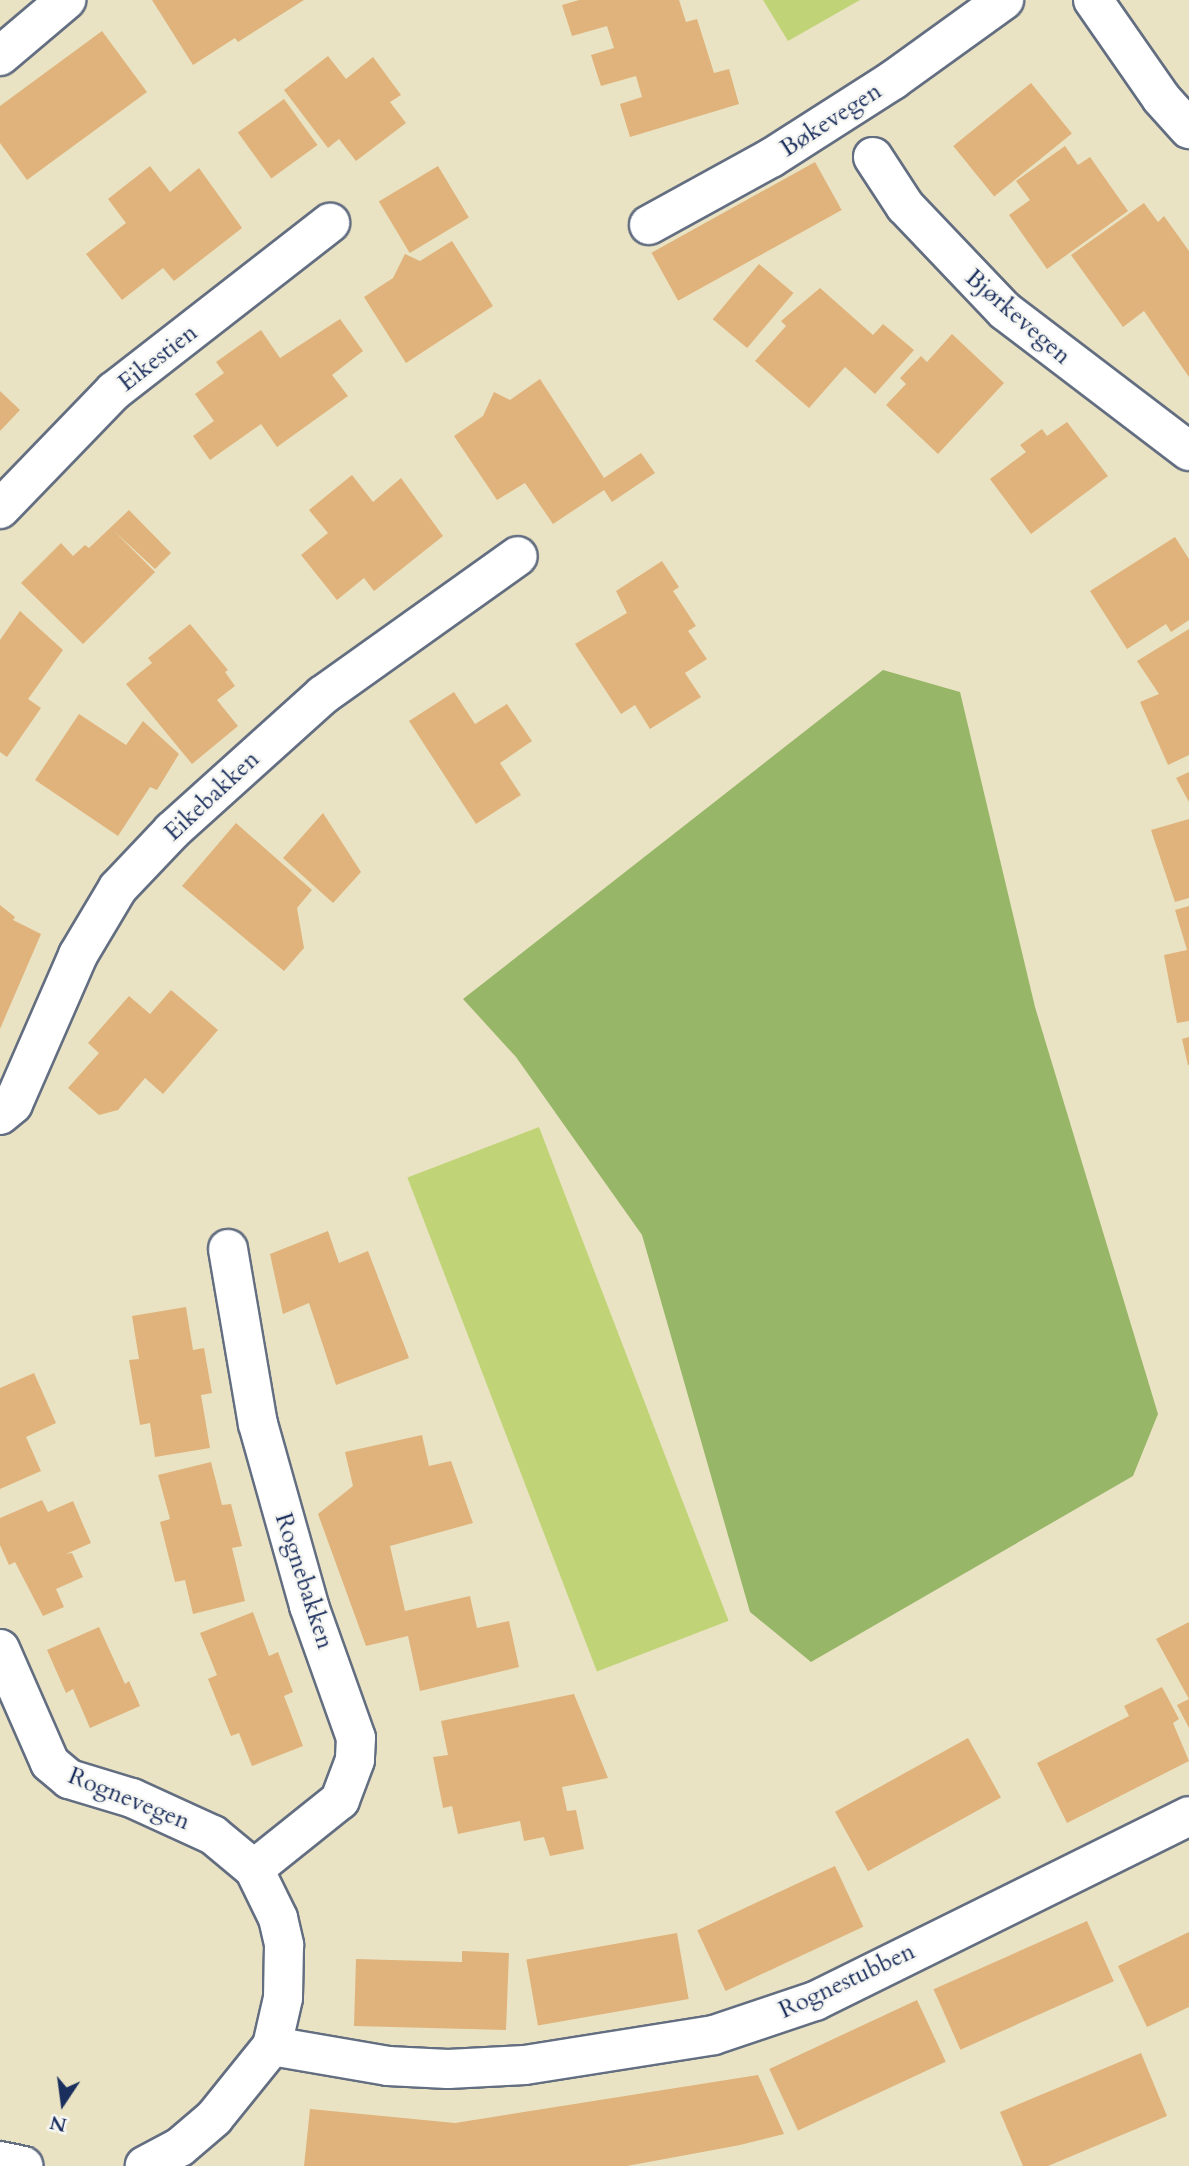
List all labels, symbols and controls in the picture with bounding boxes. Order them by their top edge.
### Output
street label: Bøkevegen [775,77,887,163]
street label: Bjørkevegen [959,263,1077,371]
street label: Eikestien [113,318,203,398]
street label: Eikebakken [159,745,265,847]
street label: Rognebakken [269,1509,339,1653]
street label: Rognevegen [64,1762,194,1836]
street label: Rognestubben [774,1937,920,2025]
north arrow [28,2068,98,2138]
text: N [47,2109,69,2138]

